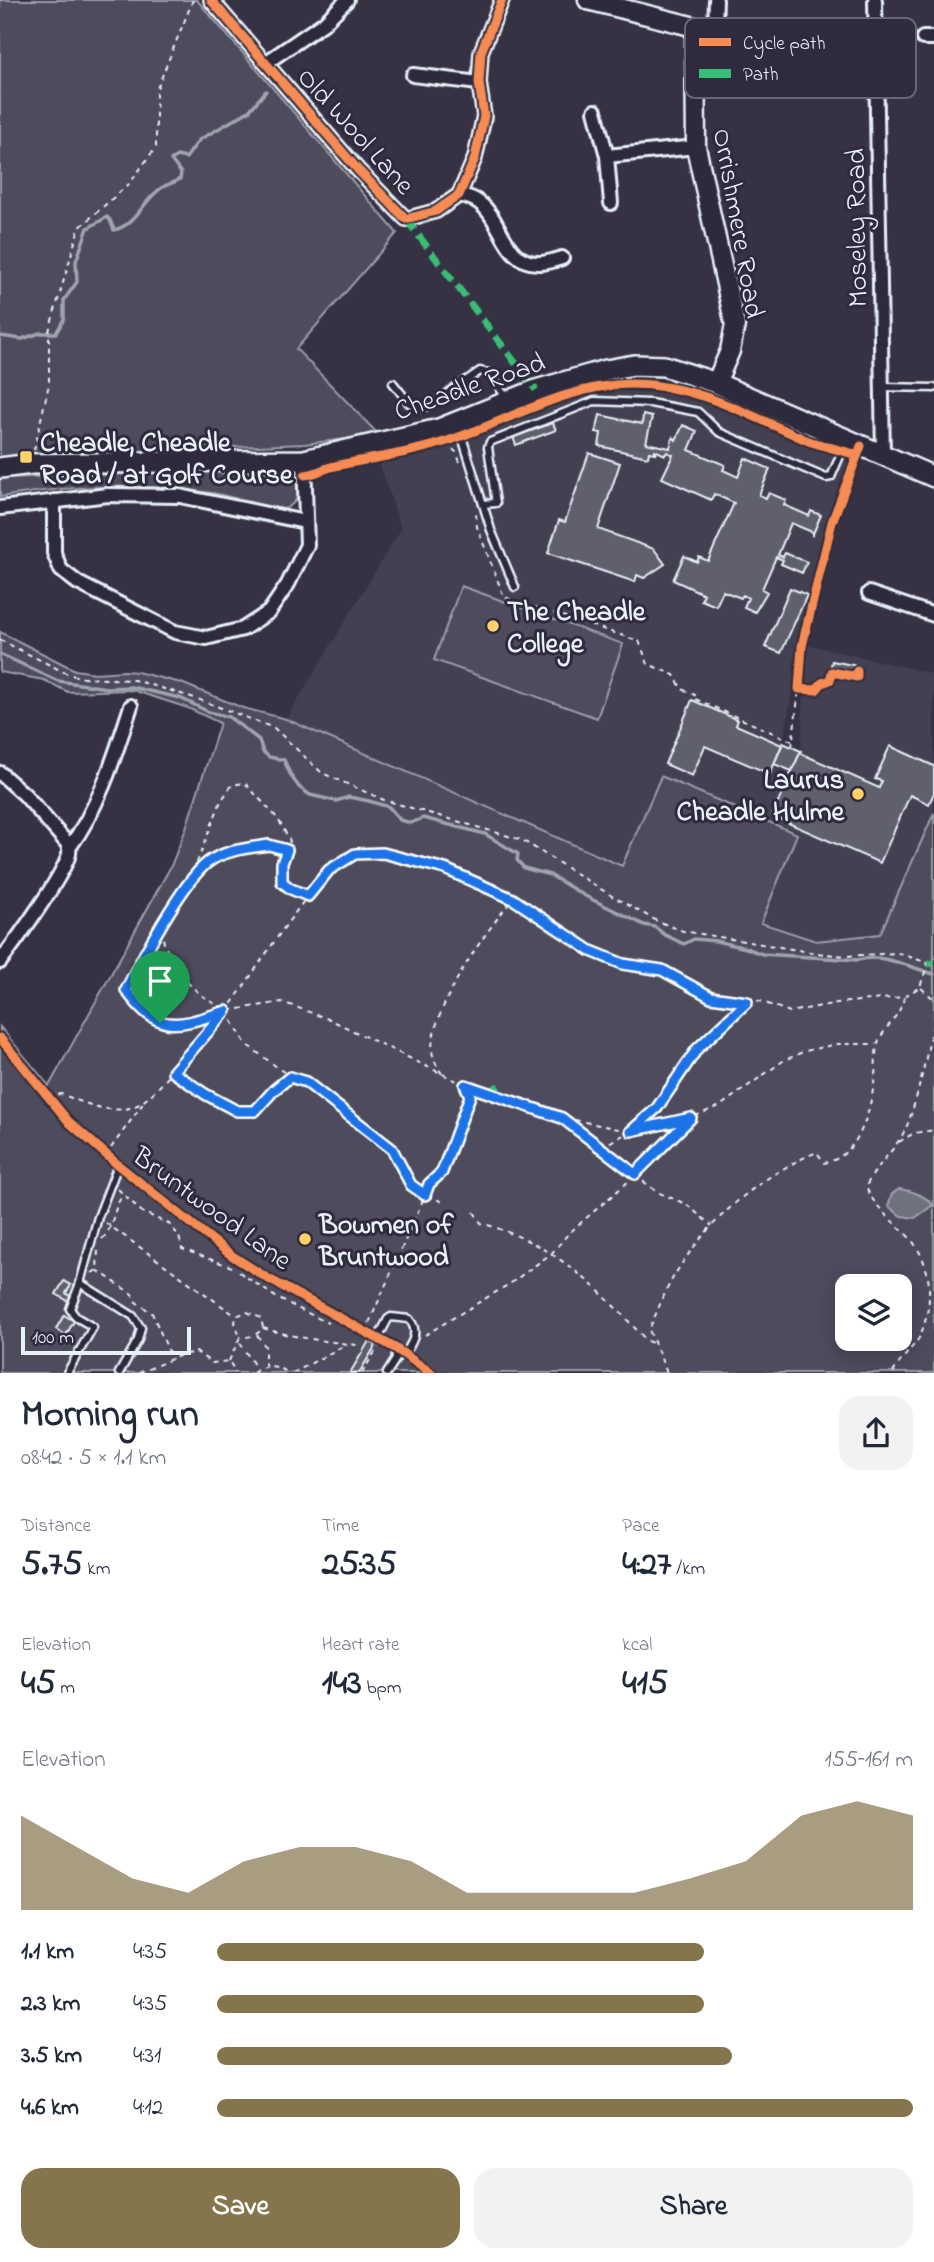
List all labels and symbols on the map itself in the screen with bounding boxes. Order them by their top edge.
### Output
legend [685,18,916,98]
text: Cycle path [743,31,825,59]
street label: Old Wool Lane [286,59,423,206]
text: Path [743,62,779,89]
street label: Orrishmere Road [700,126,773,322]
street label: Moseley Road [837,148,880,308]
street label: Cheadle Road [389,343,551,433]
place label: Cheadle, Cheadle Road / at Golf Course [40,424,294,497]
marker: Cheadle, Cheadle Road / at Golf Course [18,449,34,465]
place label: The Cheadle College [507,593,647,667]
marker: The Cheadle College [485,618,501,634]
place label: Laurus Cheadle Hulme [677,761,845,834]
marker: Laurus Cheadle Hulme [850,786,866,802]
pin [130,951,190,1023]
street label: Bruntwood Lane [122,1137,300,1282]
place label: Bowmen of Bruntwood [317,1206,454,1279]
marker: Bowmen of Bruntwood [297,1231,313,1247]
scale bar [21,1324,191,1356]

